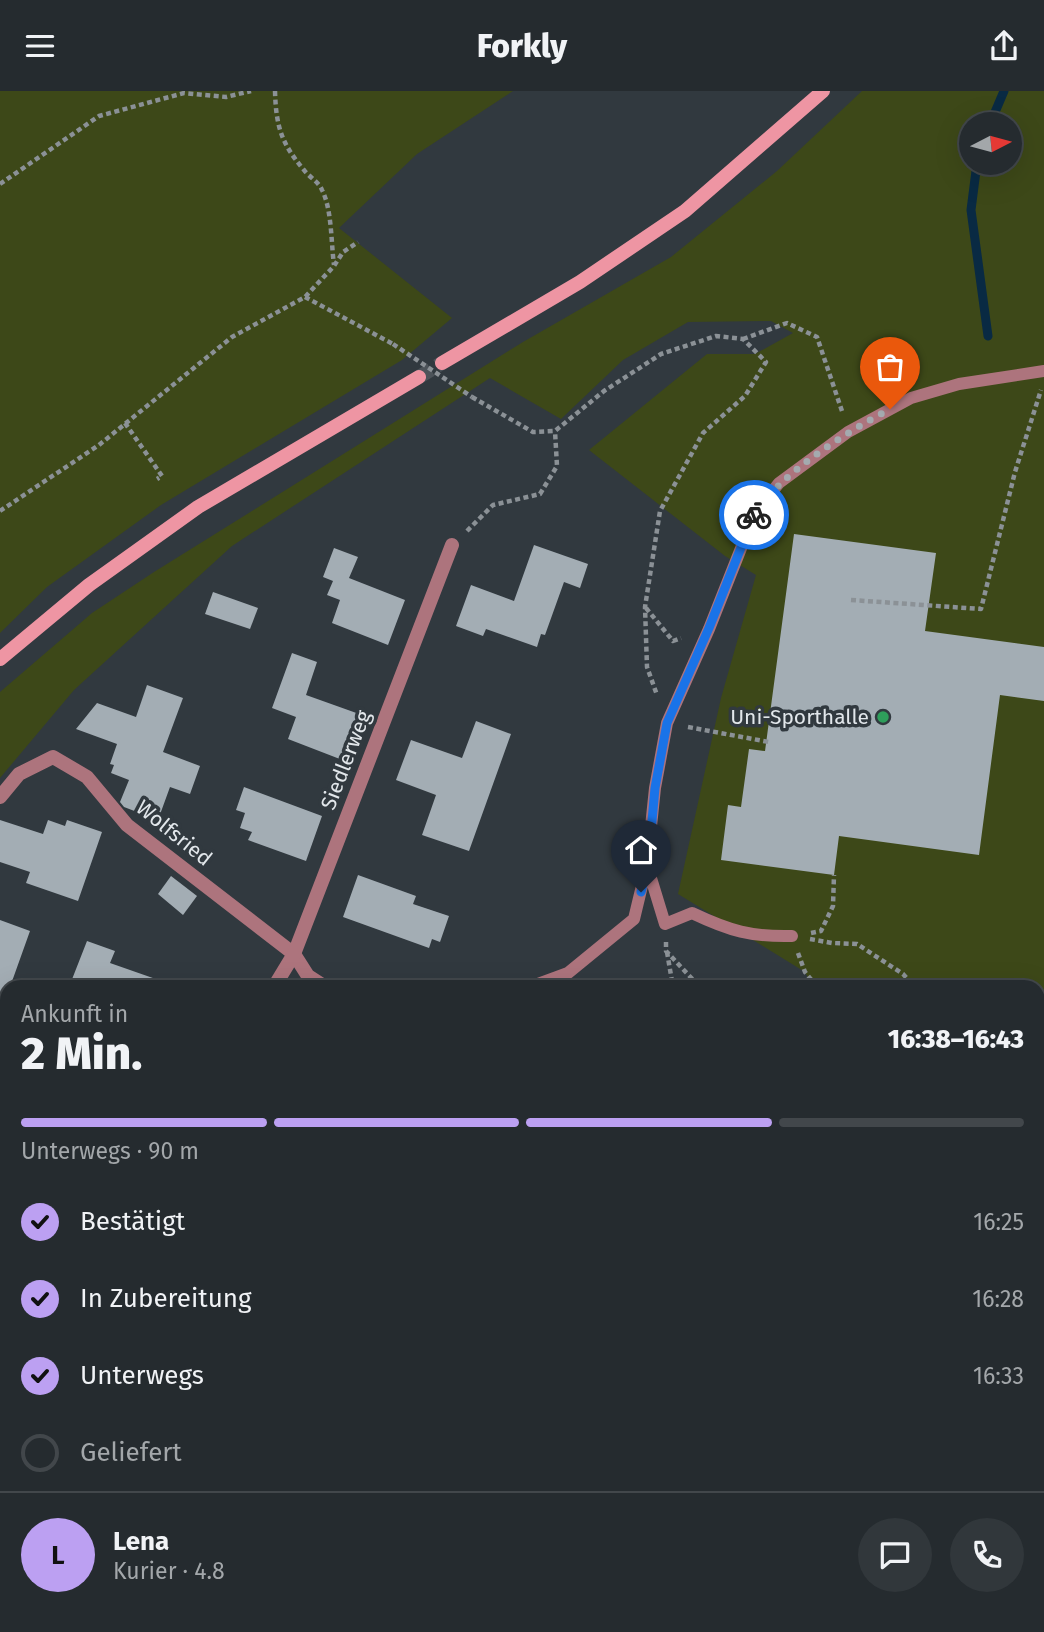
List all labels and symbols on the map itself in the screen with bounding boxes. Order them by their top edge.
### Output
north arrow [959,112,1022,175]
pin [860,337,920,409]
courier [719,480,789,550]
place label: Uni-Sporthalle [730,704,869,730]
street label: Siedlerweg [315,707,377,813]
marker: Uni-Sporthalle [875,709,891,725]
street label: Wolfsried [131,794,217,872]
pin [611,820,671,892]

